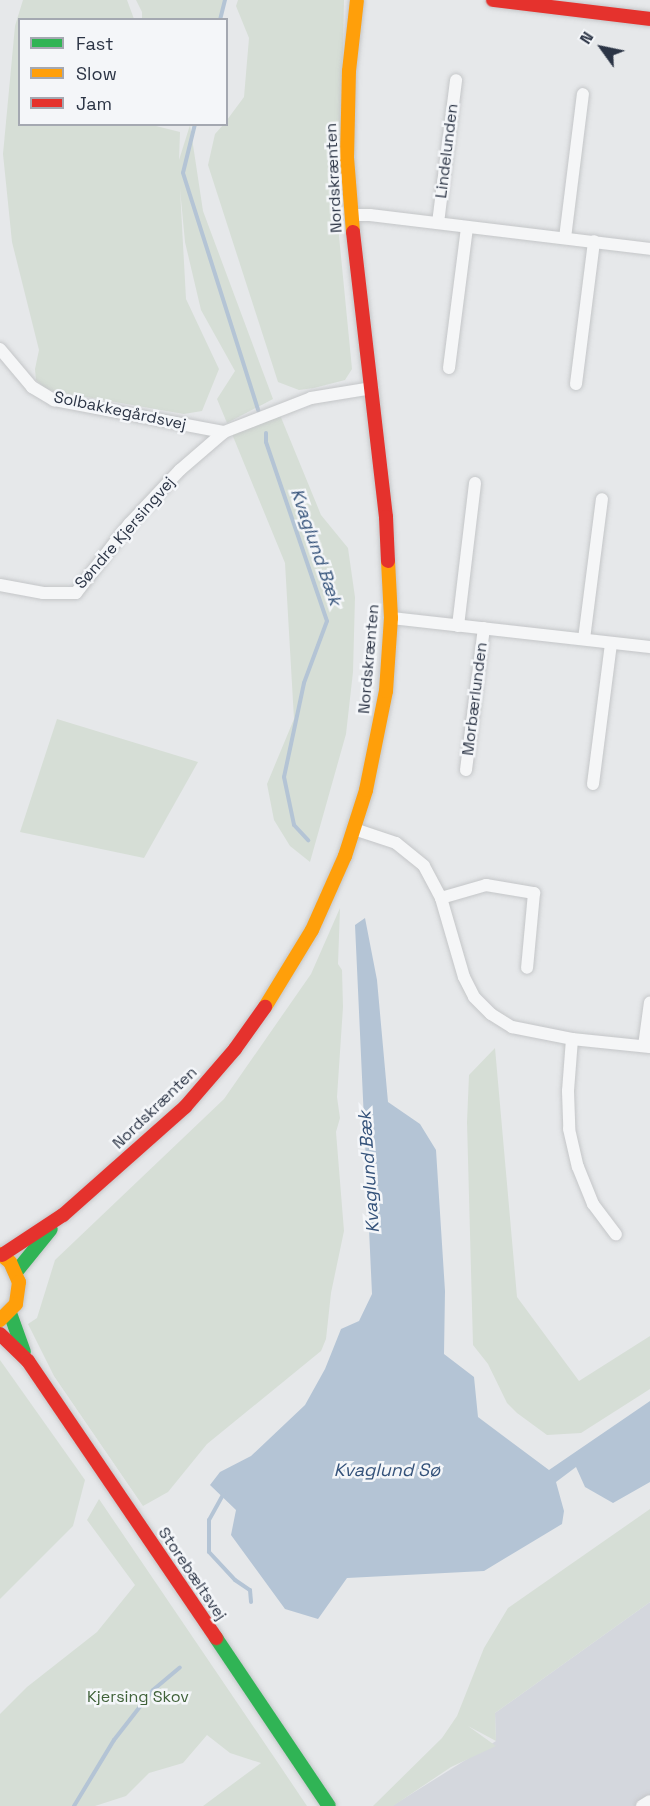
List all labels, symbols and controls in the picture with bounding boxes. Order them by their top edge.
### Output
legend [18,18,228,126]
north arrow [572,18,632,78]
text: N [575,28,598,48]
text: Fast [76,32,113,55]
text: Slow [76,62,117,85]
text: Jam [76,92,112,115]
street label: Lindelunden [432,103,462,199]
street label: Nordskrænten [322,123,346,233]
street label: Solbakkegårdsvej [52,388,188,434]
street label: Søndre Kjersingvej [71,473,179,593]
water label: Kvaglund Bæk [286,486,346,608]
street label: Nordskrænten [355,603,383,715]
street label: Morbærlunden [459,641,491,757]
street label: Nordskrænten [109,1063,201,1153]
water label: Kvaglund Bæk [354,1110,384,1234]
water label: Kvaglund Sø [334,1459,440,1481]
street label: Storebæltsvej [154,1524,230,1624]
park label: Kjersing Skov [87,1687,189,1707]

